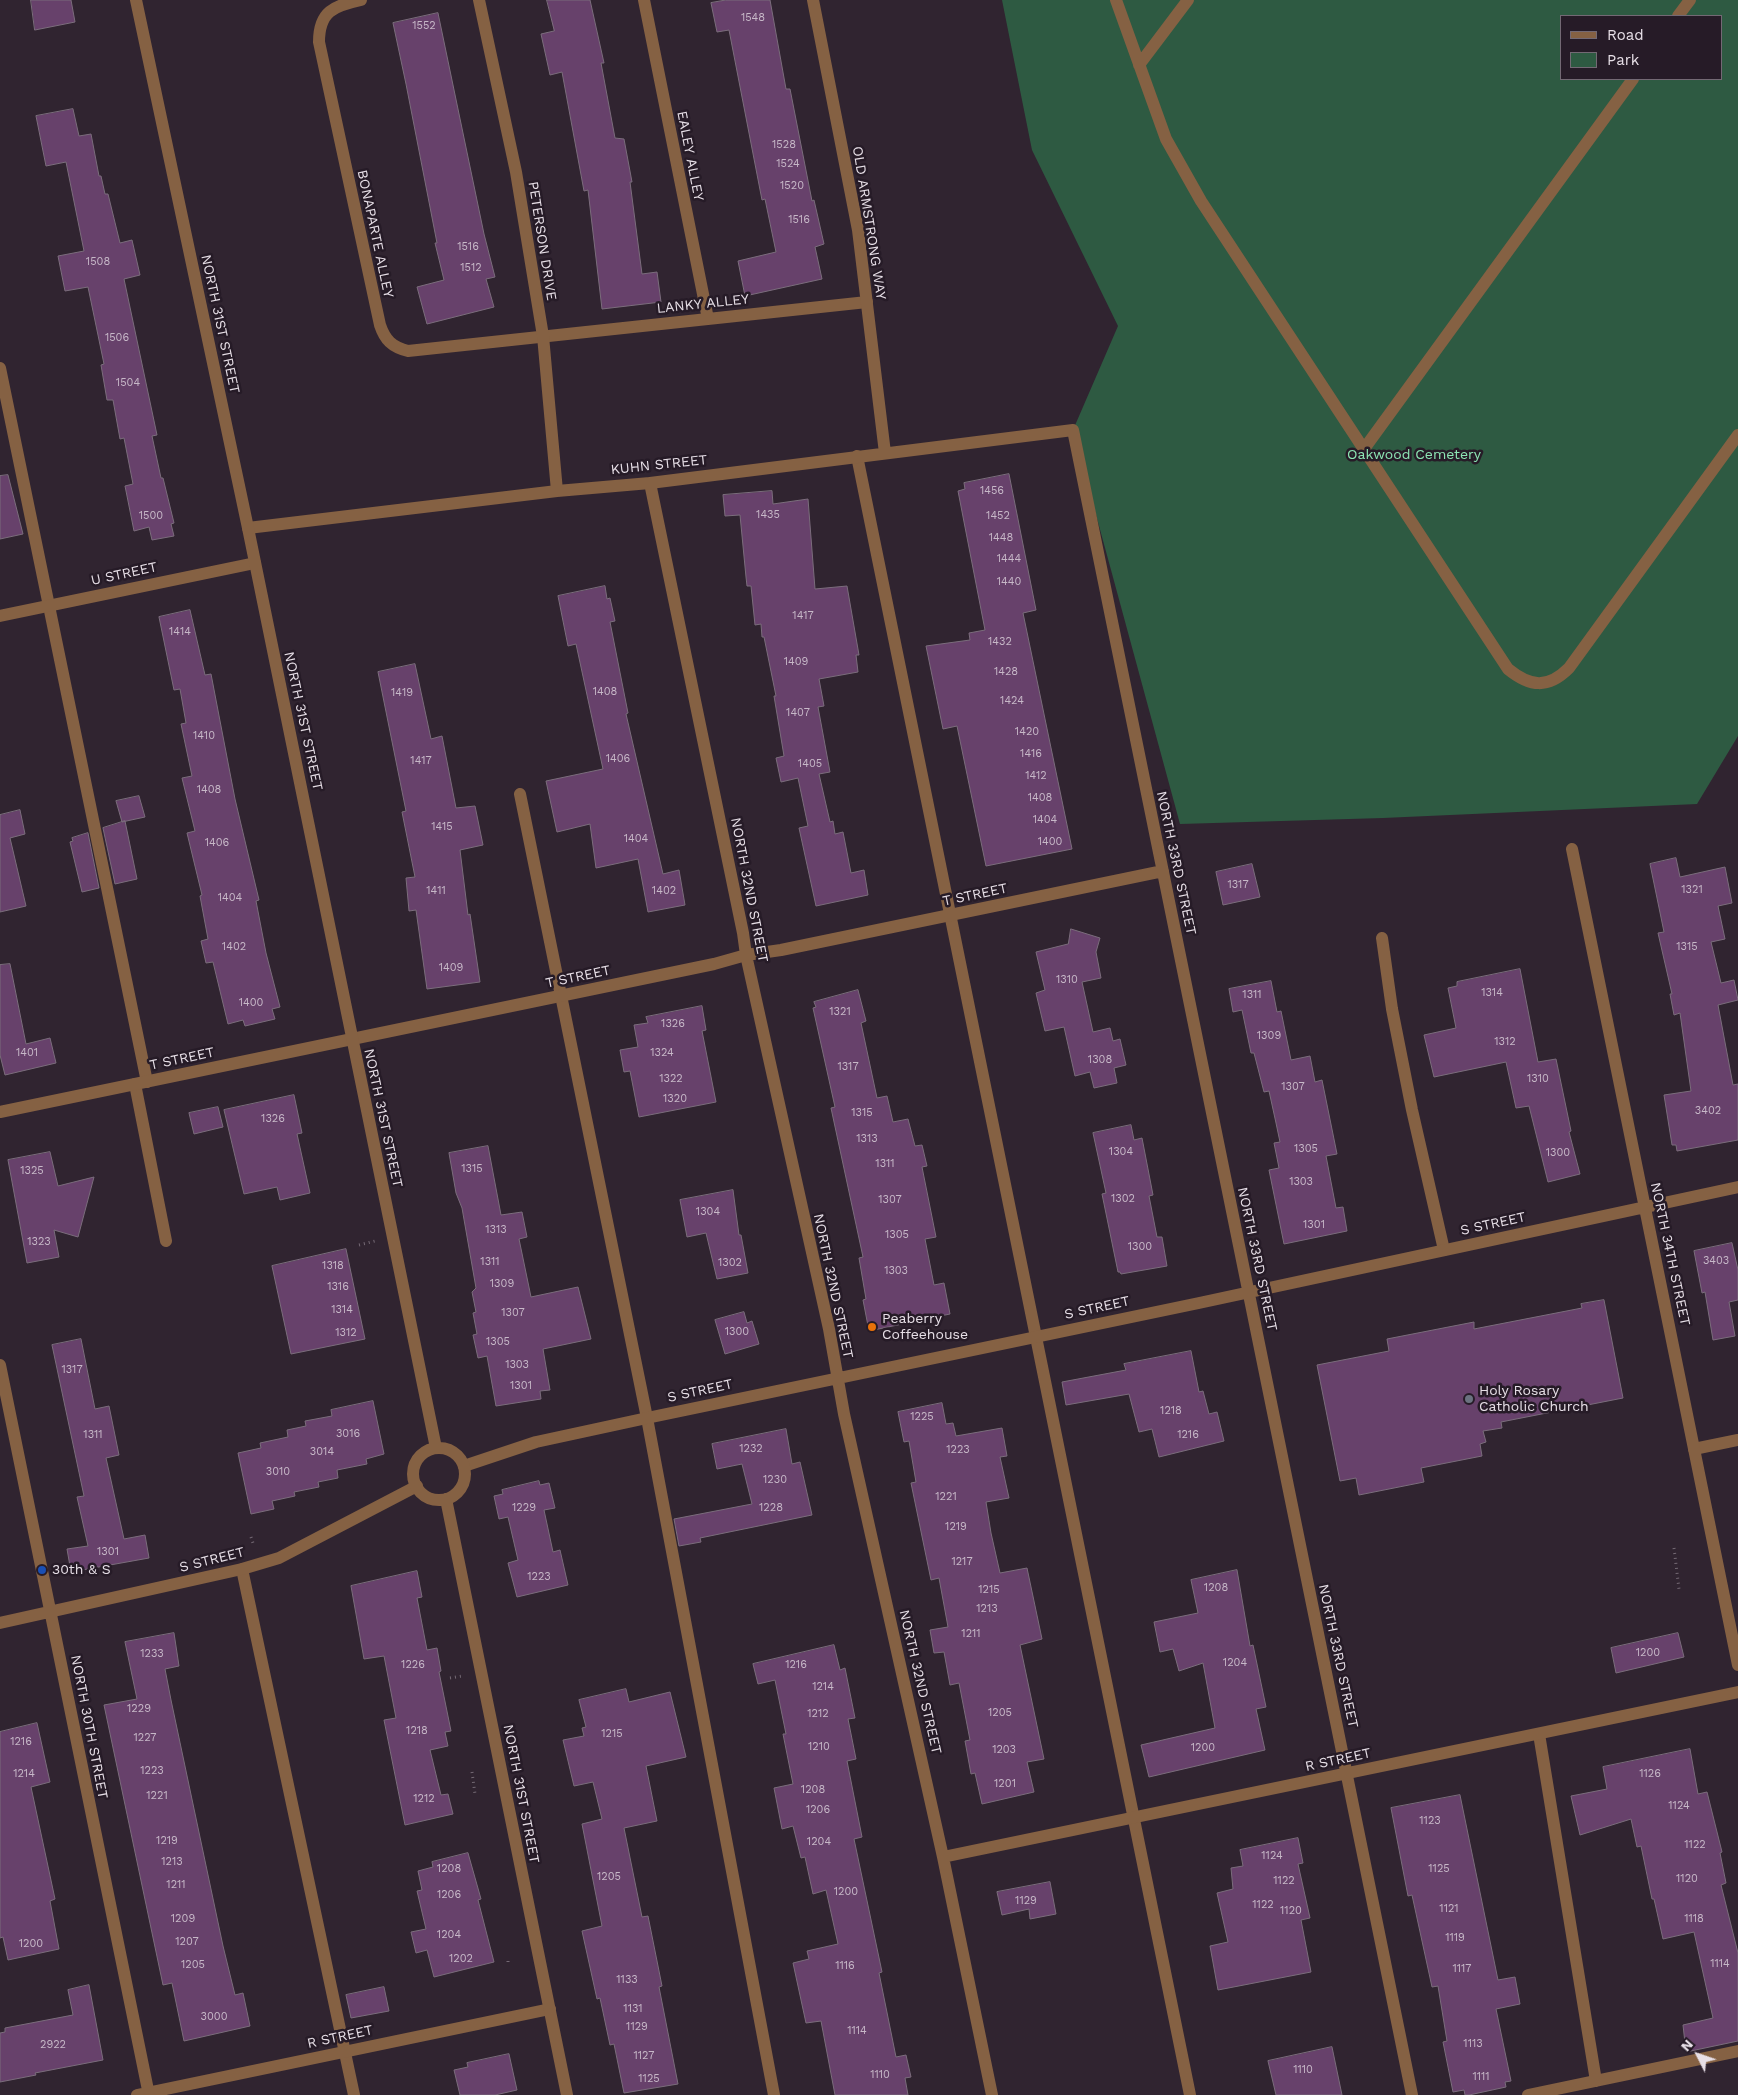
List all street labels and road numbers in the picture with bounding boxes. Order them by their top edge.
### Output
street label: EALEY ALLEY [673,110,707,202]
street label: OLD ARMSTRONG WAY [849,145,889,301]
street label: BONAPARTE ALLEY [353,169,397,299]
street label: PETERSON DRIVE [524,180,560,302]
street label: NORTH 31ST STREET [197,253,243,395]
street label: LANKY ALLEY [656,291,750,317]
street label: KUHN STREET [610,452,708,478]
street label: U STREET [89,559,159,589]
street label: NORTH 31ST STREET [280,650,326,792]
street label: NORTH 33RD STREET [1153,790,1199,936]
street label: NORTH 32ND STREET [727,816,771,964]
street label: T STREET [941,880,1009,910]
street label: T STREET [544,962,612,992]
street label: T STREET [148,1044,216,1074]
street label: NORTH 31ST STREET [360,1047,406,1189]
street label: NORTH 34TH STREET [1647,1181,1693,1327]
street label: NORTH 33RD STREET [1234,1186,1280,1332]
street label: S STREET [1459,1209,1527,1239]
street label: NORTH 32ND STREET [809,1212,857,1360]
street label: S STREET [1063,1293,1131,1323]
street label: S STREET [666,1376,734,1406]
street label: S STREET [178,1544,246,1576]
street label: NORTH 33RD STREET [1315,1583,1361,1729]
street label: NORTH 32ND STREET [895,1608,945,1756]
street label: NORTH 30TH STREET [67,1654,111,1800]
street label: NORTH 31ST STREET [499,1723,543,1865]
street label: R STREET [1304,1745,1372,1775]
street label: R STREET [306,2022,374,2052]

